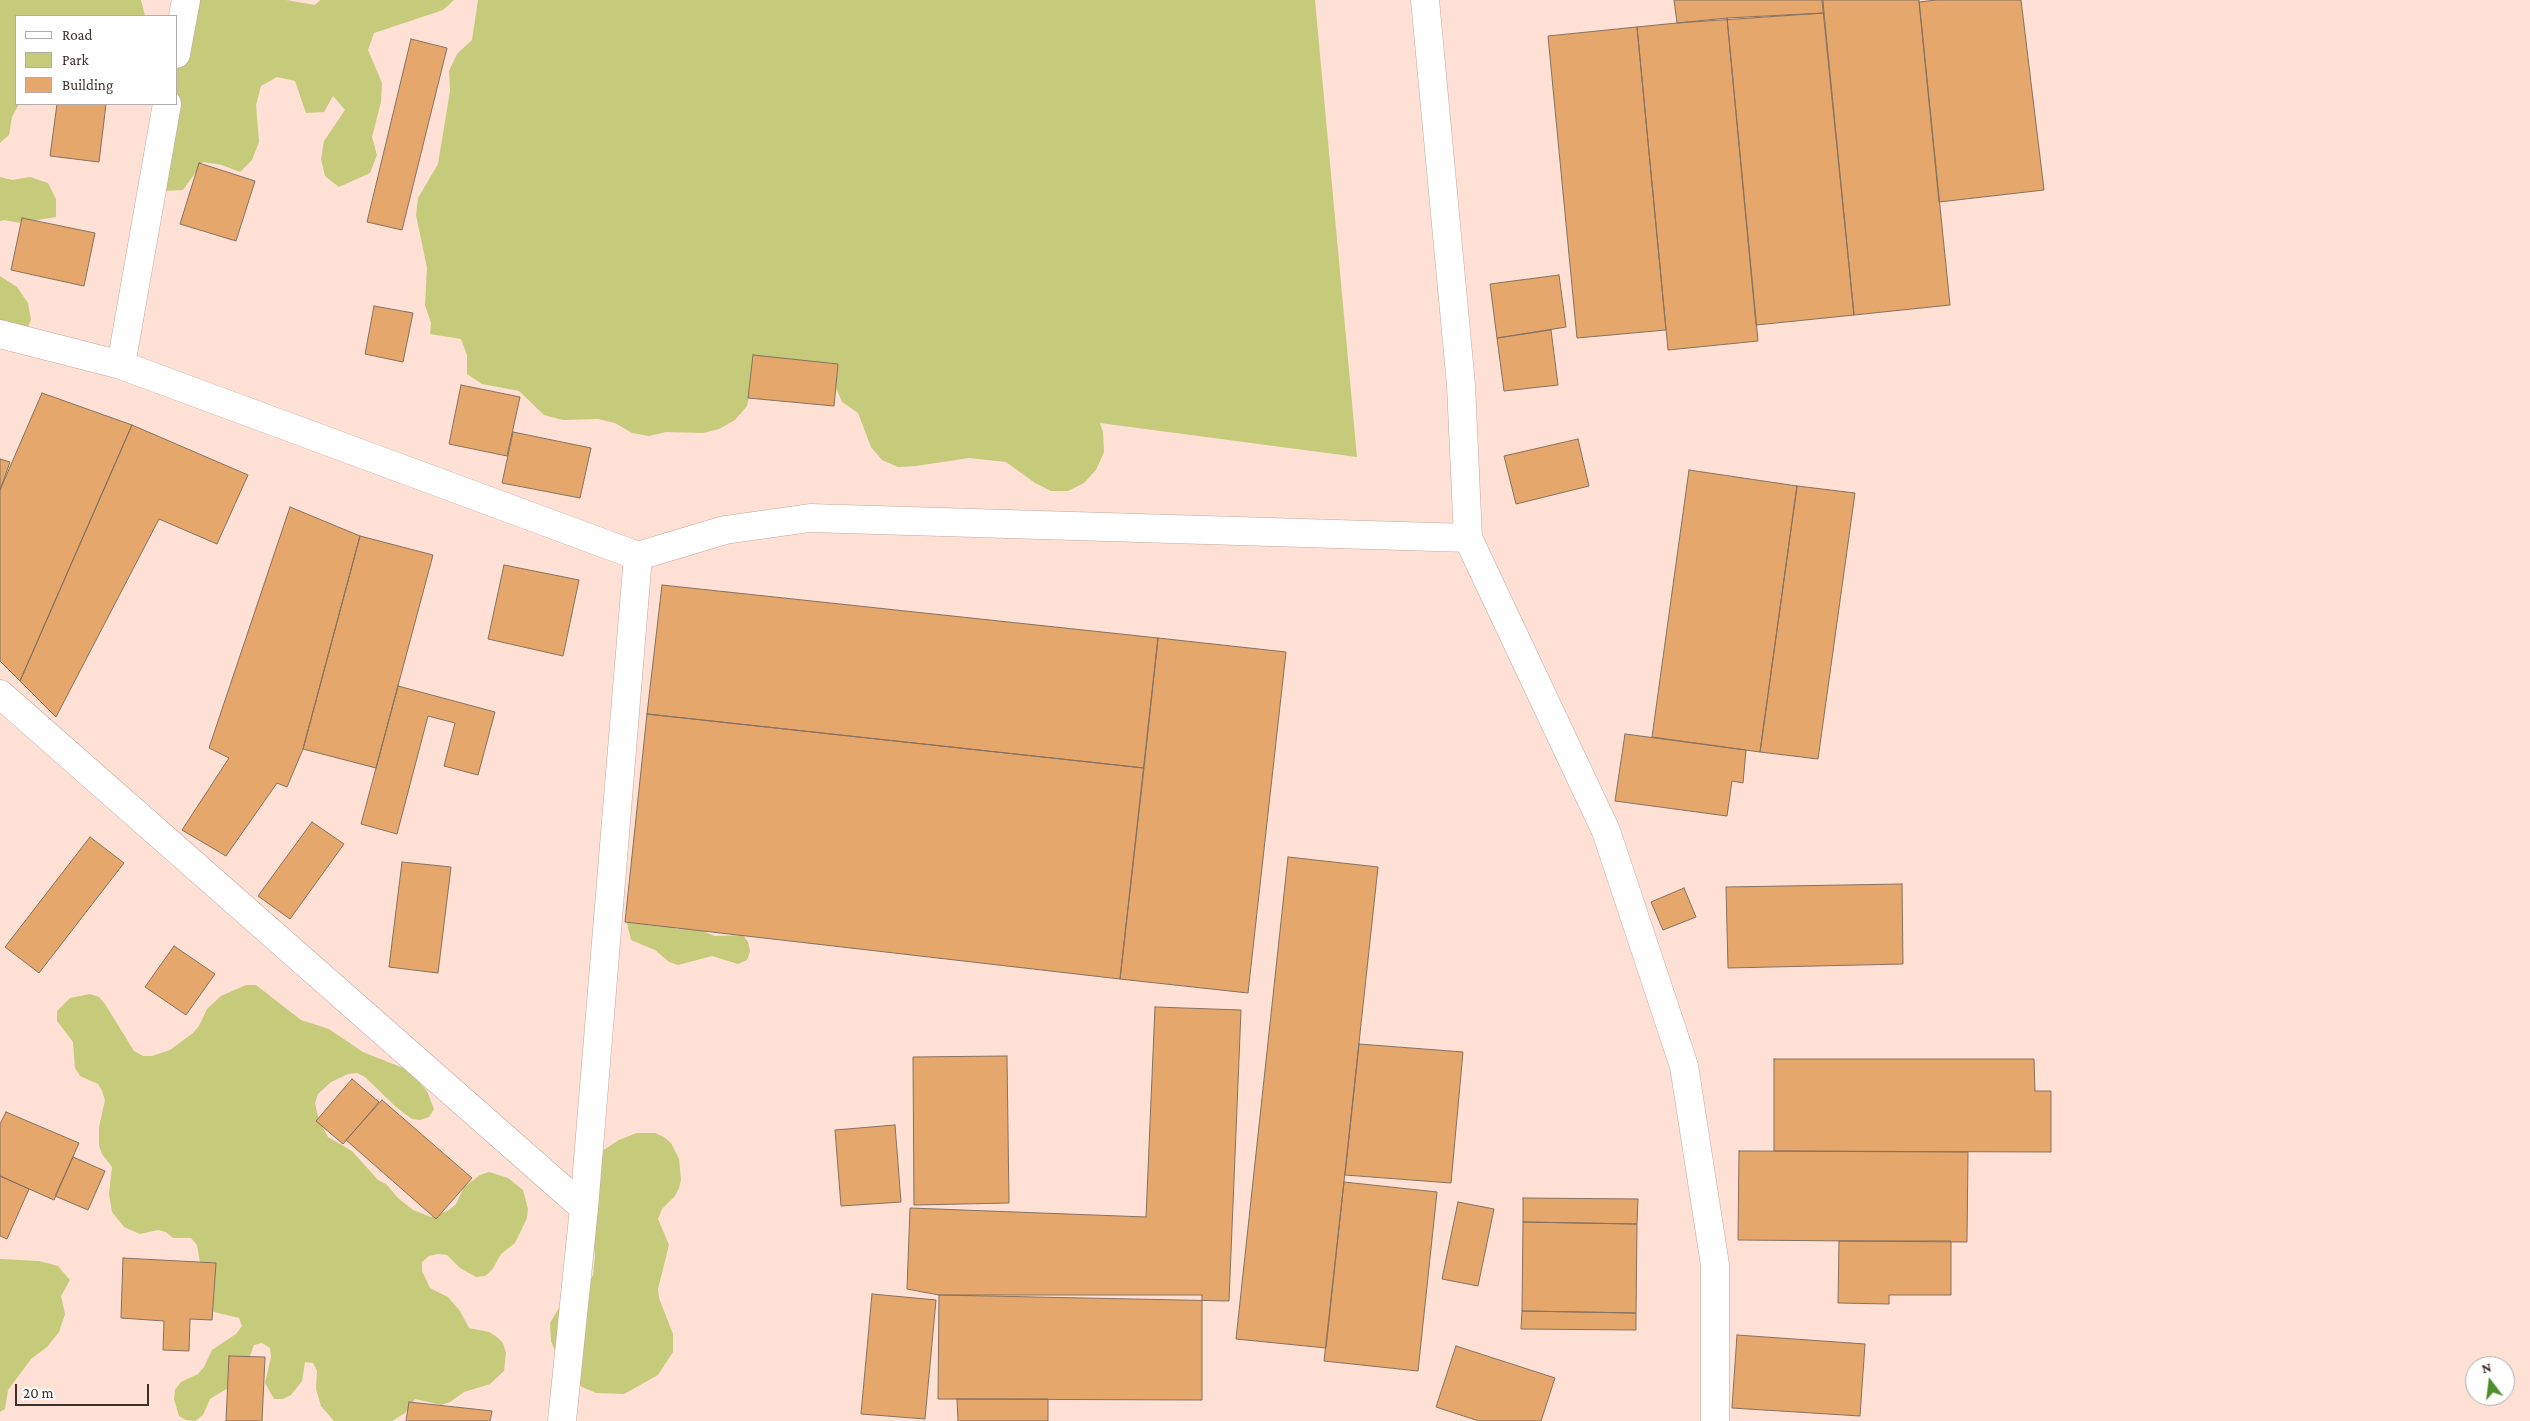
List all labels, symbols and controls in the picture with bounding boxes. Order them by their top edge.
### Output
legend [15,15,178,105]
text: Road [62,27,92,43]
text: Park [62,52,89,68]
text: Building [62,77,113,93]
north arrow [2465,1356,2515,1406]
text: N [2480,1359,2493,1376]
scale bar [18,1374,151,1406]
text: 20 m [23,1385,54,1401]

